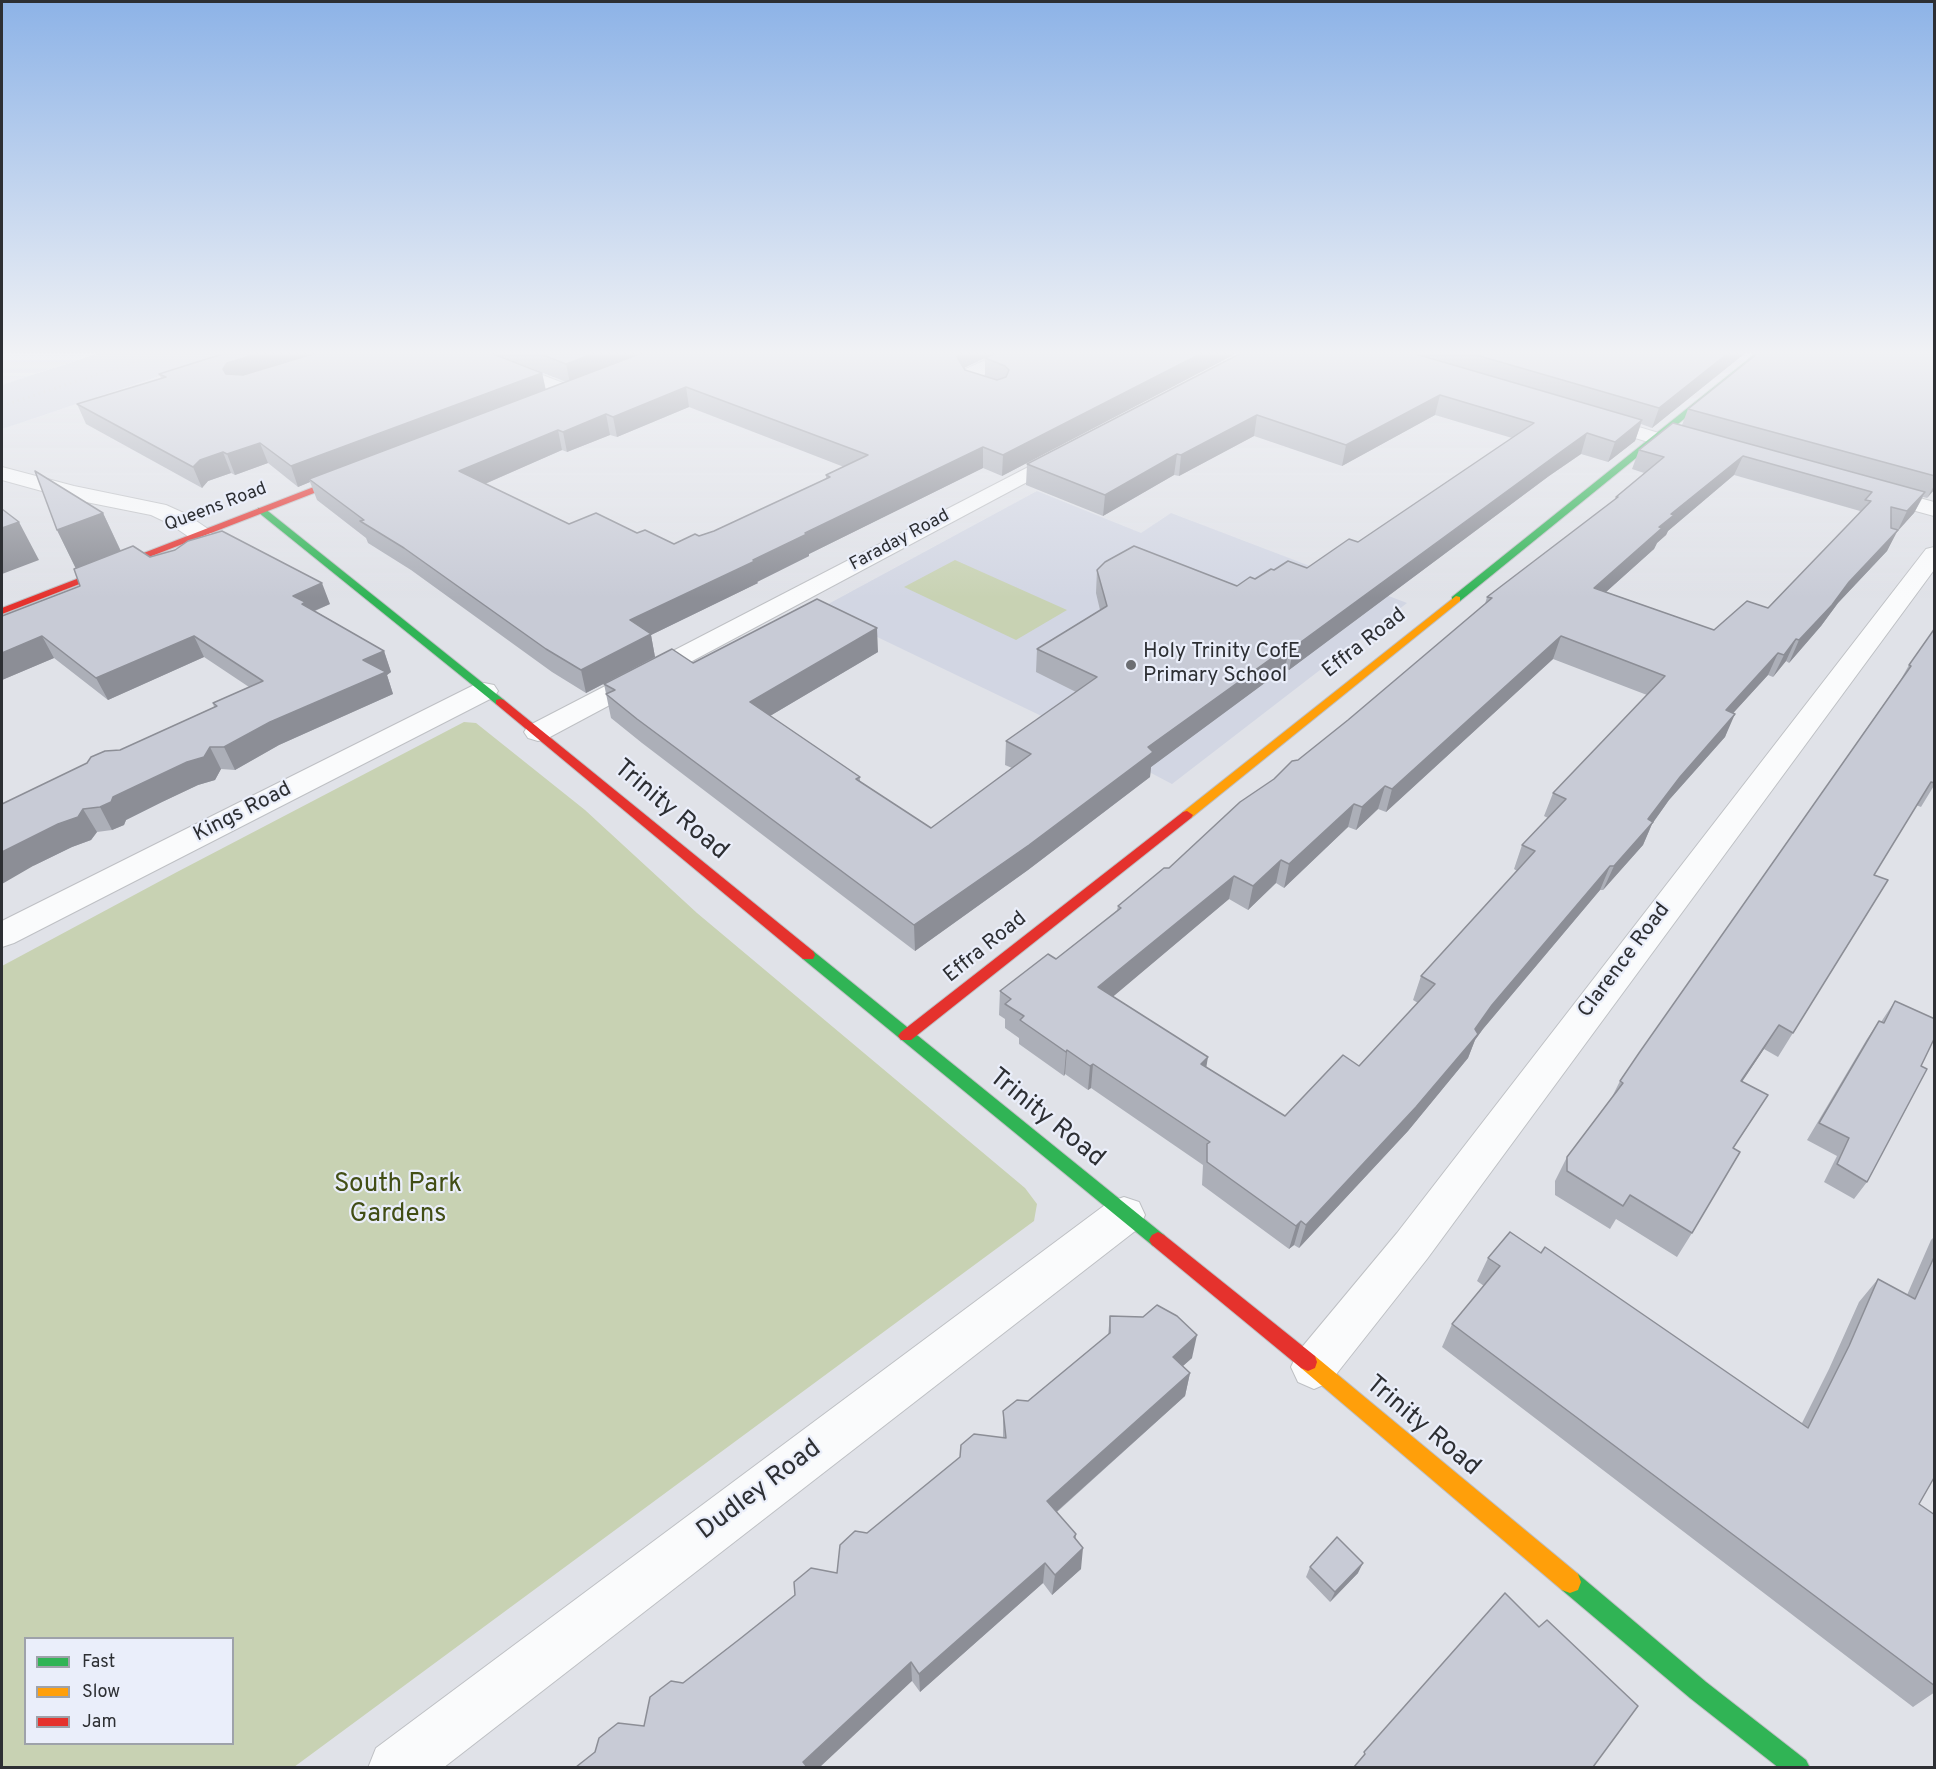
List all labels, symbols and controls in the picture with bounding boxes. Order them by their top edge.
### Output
street label: Queens Road [162,479,270,537]
street label: Faraday Road [846,506,954,576]
street label: Effra Road [1318,604,1412,684]
place label: Holy Trinity CofE Primary School [1143,640,1300,690]
marker: Holy Trinity CofE Primary School [1124,658,1138,672]
street label: Trinity Road [606,754,734,868]
street label: Kings Road [190,778,296,848]
street label: Clarence Road [1574,899,1676,1023]
street label: Effra Road [940,907,1032,989]
street label: Trinity Road [982,1063,1110,1175]
park label: South Park Gardens [334,1170,462,1232]
street label: Trinity Road [1358,1370,1486,1484]
street label: Dudley Road [692,1434,828,1548]
legend [24,1637,234,1745]
text: Fast [82,1651,115,1674]
text: Slow [82,1681,120,1704]
text: Jam [82,1711,117,1734]

